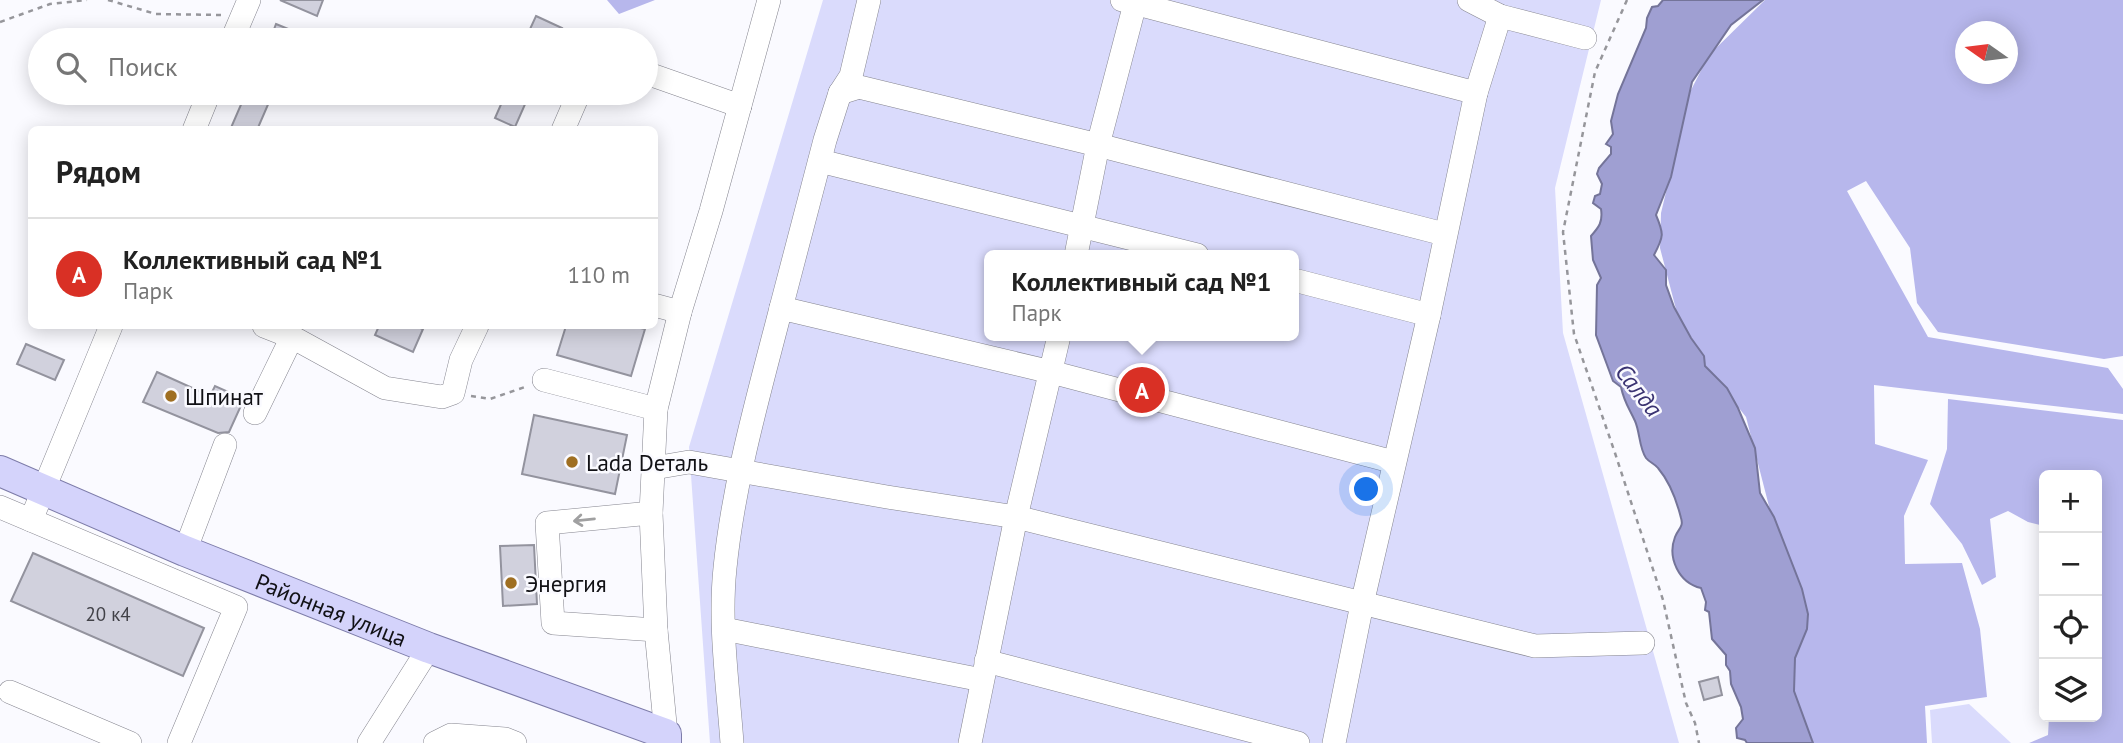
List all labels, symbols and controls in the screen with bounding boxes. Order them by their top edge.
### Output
north arrow [1955,21,2018,84]
search box [28,28,658,105]
icon: search [52,48,90,86]
text: Поиск [108,50,177,83]
text: Рядом [56,152,141,191]
text: Коллективный сад №1 [123,243,383,276]
popup [984,250,1299,341]
text: A [72,260,86,289]
text: 110 m [568,260,630,289]
text: Коллективный сад №1 [1011,265,1272,298]
text: Парк [123,276,173,305]
text: Парк [1011,298,1062,327]
water label: Салда [1609,357,1670,423]
pin: A [1119,364,1165,416]
place label: Шпинат [185,382,264,411]
marker: Шпинат [163,388,179,404]
place label: Lada Dеталь [586,448,708,477]
marker: Lada Dеталь [564,454,580,470]
map controls [2039,470,2102,722]
button: + [2039,470,2102,533]
your location [1349,472,1383,506]
one-way arrow [573,514,595,527]
button: − [2039,533,2102,596]
street label: Районная улица [251,566,411,652]
place label: Энергия [525,569,607,598]
marker: Энергия [503,575,519,591]
button: locate [2039,596,2102,659]
house number: 20 к4 [85,602,131,626]
button: layers [2039,659,2102,722]

